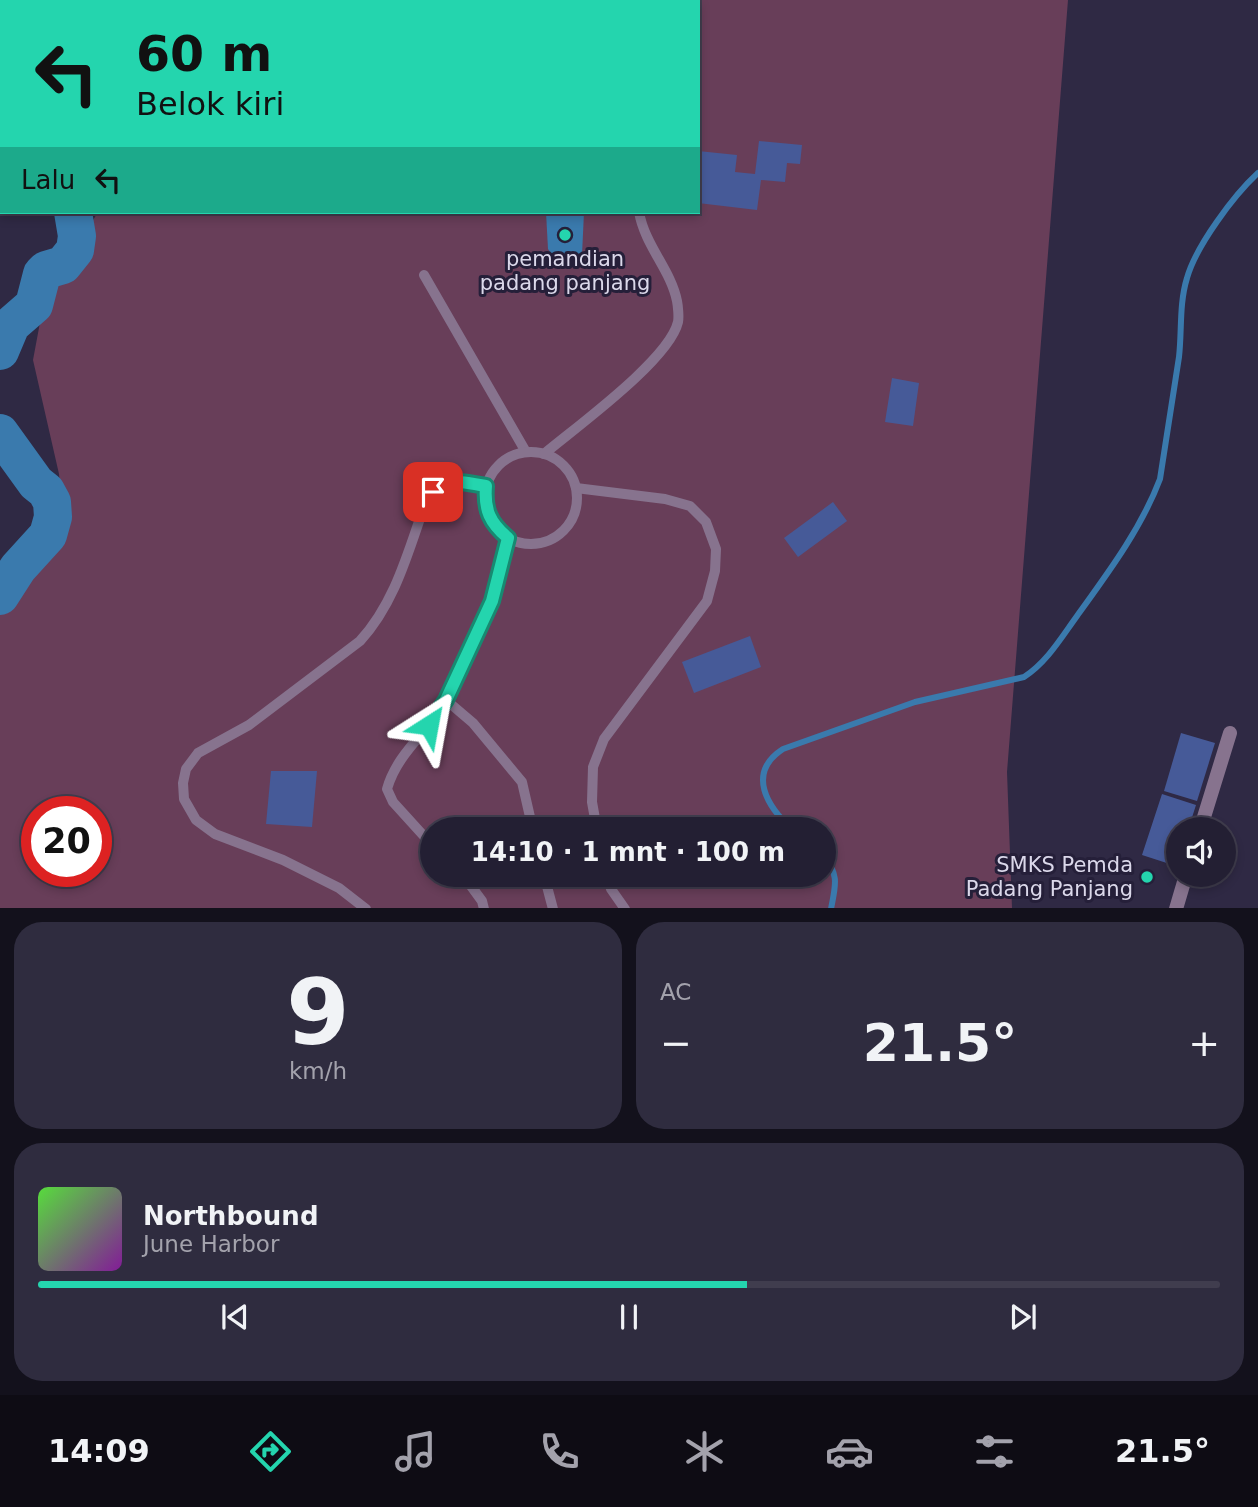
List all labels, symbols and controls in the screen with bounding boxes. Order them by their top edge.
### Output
text: 60 m [136,26,272,83]
icon: left [21,28,112,119]
text: Belok kiri [136,85,284,123]
icon: left [89,161,127,199]
text: Lalu [21,165,75,195]
marker: pemandian padang panjang [557,227,573,243]
place label: pemandian padang panjang [480,247,650,295]
pin [403,462,463,522]
icon: arrive [414,473,452,511]
position arrow [392,688,466,762]
speed limit sign: 20 [21,796,112,887]
map controls [1166,817,1236,887]
button: sound [1166,817,1236,887]
text: 14:10 · 1 mnt · 100 m [471,837,785,867]
place label: SMKS Pemda Padang Panjang [966,853,1133,901]
marker: SMKS Pemda Padang Panjang [1139,869,1155,885]
text: 9 [286,960,350,1065]
text: AC [660,979,691,1005]
text: 21.5° [863,1013,1017,1073]
text: − [660,1021,692,1065]
text: + [1188,1021,1220,1065]
text: km/h [289,1058,347,1084]
text: Northbound [143,1201,319,1231]
text: June Harbor [143,1231,279,1257]
icon: previous [216,1298,254,1336]
icon: pause [610,1298,648,1336]
icon: next [1004,1298,1042,1336]
icon: directions [246,1427,295,1476]
icon: music [391,1427,440,1476]
icon: phone [535,1427,584,1476]
icon: climate [680,1427,729,1476]
icon: car [825,1427,874,1476]
icon: filters [970,1427,1019,1476]
text: 14:09 [48,1432,150,1470]
text: 21.5° [1115,1432,1210,1470]

